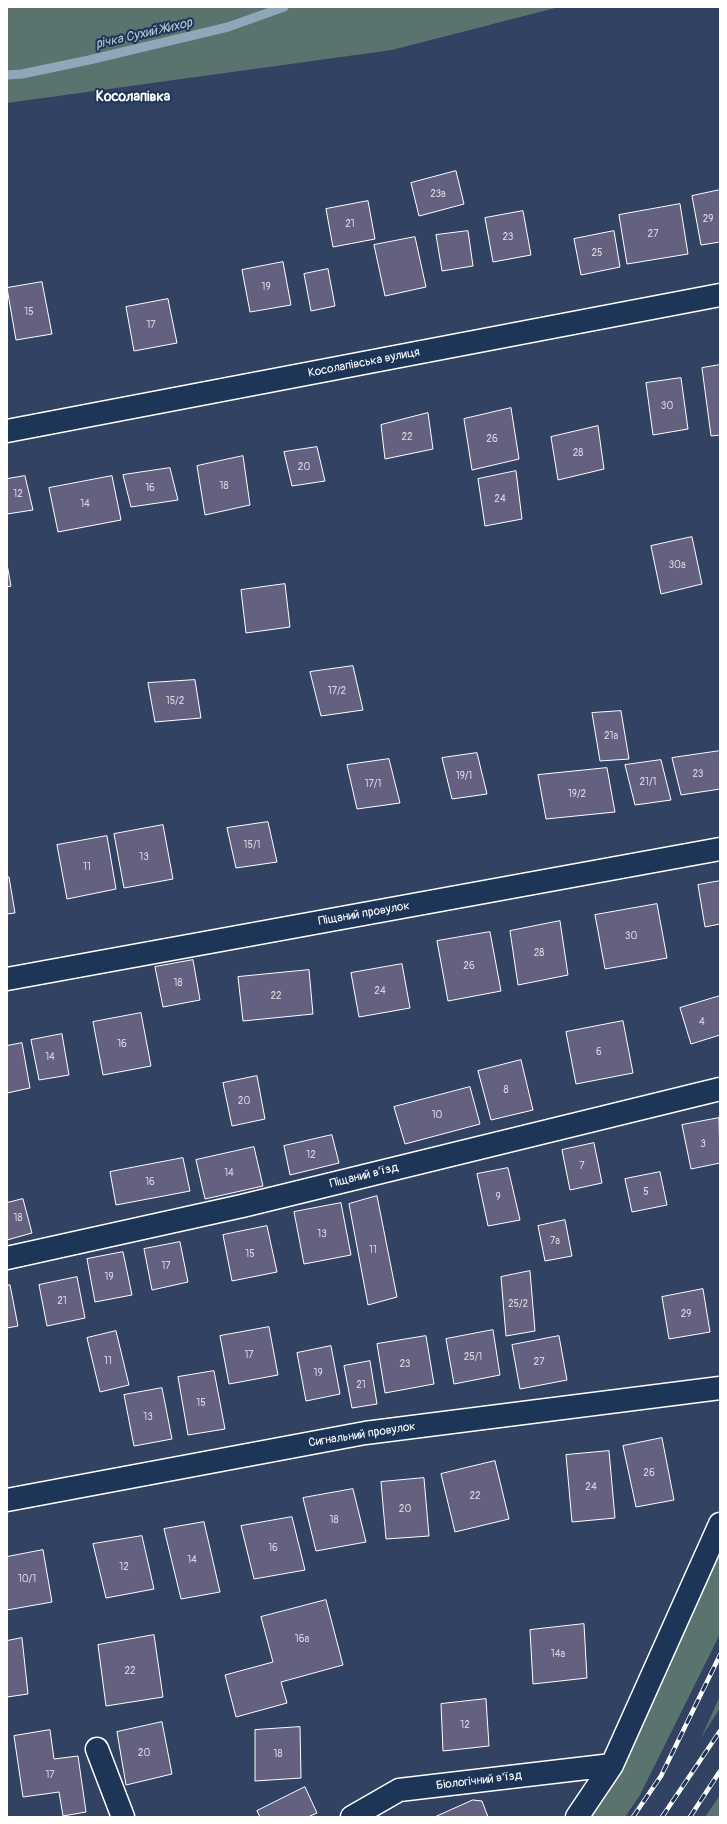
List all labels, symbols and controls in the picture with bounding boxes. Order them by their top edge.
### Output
water label: річка Сухий Жихор [94,15,194,53]
district label: Косолапівка [96,89,170,105]
house number: 23а [430,188,446,200]
house number: 29 [703,213,713,225]
house number: 21 [345,218,355,230]
house number: 27 [648,228,658,240]
house number: 23 [503,231,513,243]
house number: 25 [591,247,603,259]
house number: 19 [261,281,271,293]
house number: 15 [24,306,34,318]
house number: 17 [146,319,156,331]
street label: Косолапівська вулиця [307,345,421,381]
house number: 30 [661,400,673,412]
house number: 22 [401,431,413,443]
house number: 26 [486,433,498,445]
house number: 28 [573,447,583,459]
house number: 20 [298,461,310,473]
house number: 18 [220,480,228,492]
house number: 16 [145,482,155,494]
house number: 12 [13,488,23,500]
house number: 24 [494,493,506,505]
house number: 14 [80,498,90,510]
house number: 30а [668,559,686,571]
house number: 17/2 [328,685,346,697]
house number: 15/2 [166,695,184,707]
house number: 21а [604,730,618,742]
house number: 23 [693,768,703,780]
house number: 19/1 [456,770,472,782]
house number: 21/1 [640,776,656,788]
house number: 17/1 [365,778,381,790]
house number: 19/2 [568,788,586,800]
house number: 15/1 [244,839,260,851]
house number: 13 [139,851,149,863]
house number: 11 [83,861,91,873]
street label: Піщаний провулок [317,899,411,929]
house number: 30 [625,930,637,942]
house number: 28 [534,947,544,959]
house number: 26 [463,960,475,972]
house number: 18 [174,977,182,989]
house number: 24 [374,985,386,997]
house number: 22 [270,990,282,1002]
house number: 4 [699,1016,705,1028]
house number: 16 [117,1038,127,1050]
house number: 6 [596,1046,602,1058]
house number: 14 [45,1051,55,1063]
house number: 8 [503,1084,509,1096]
house number: 20 [238,1095,250,1107]
house number: 10 [432,1109,442,1121]
house number: 3 [700,1138,706,1150]
house number: 12 [306,1149,316,1161]
house number: 7 [579,1160,585,1172]
street label: Піщаний в’їзд [328,1161,400,1191]
house number: 14 [224,1167,234,1179]
house number: 16 [145,1176,155,1188]
house number: 5 [643,1186,649,1198]
house number: 9 [495,1191,501,1203]
house number: 18 [14,1212,22,1224]
house number: 13 [317,1228,327,1240]
house number: 7а [550,1235,560,1247]
house number: 11 [369,1244,377,1256]
house number: 15 [245,1248,255,1260]
house number: 17 [161,1260,171,1272]
house number: 19 [104,1271,114,1283]
house number: 21 [57,1295,67,1307]
house number: 25/2 [508,1298,528,1310]
house number: 29 [681,1308,691,1320]
house number: 17 [244,1349,254,1361]
house number: 25/1 [464,1351,482,1363]
house number: 11 [104,1355,112,1367]
house number: 27 [534,1356,544,1368]
house number: 23 [400,1358,410,1370]
house number: 19 [313,1367,323,1379]
house number: 21 [356,1379,366,1391]
house number: 15 [196,1397,206,1409]
house number: 13 [143,1411,153,1423]
street label: Сигнальний провулок [307,1419,417,1451]
house number: 26 [643,1467,655,1479]
house number: 24 [585,1481,597,1493]
house number: 22 [469,1490,481,1502]
house number: 20 [399,1503,411,1515]
house number: 18 [330,1514,338,1526]
house number: 16 [268,1542,278,1554]
house number: 14 [187,1554,197,1566]
house number: 12 [119,1561,129,1573]
house number: 10/1 [18,1573,36,1585]
house number: 16а [295,1633,309,1645]
house number: 14а [551,1648,565,1660]
house number: 22 [124,1665,136,1677]
house number: 12 [460,1719,470,1731]
house number: 20 [138,1747,150,1759]
house number: 18 [274,1748,282,1760]
house number: 17 [45,1769,55,1781]
street label: Біологічний в’їзд [435,1769,523,1793]

